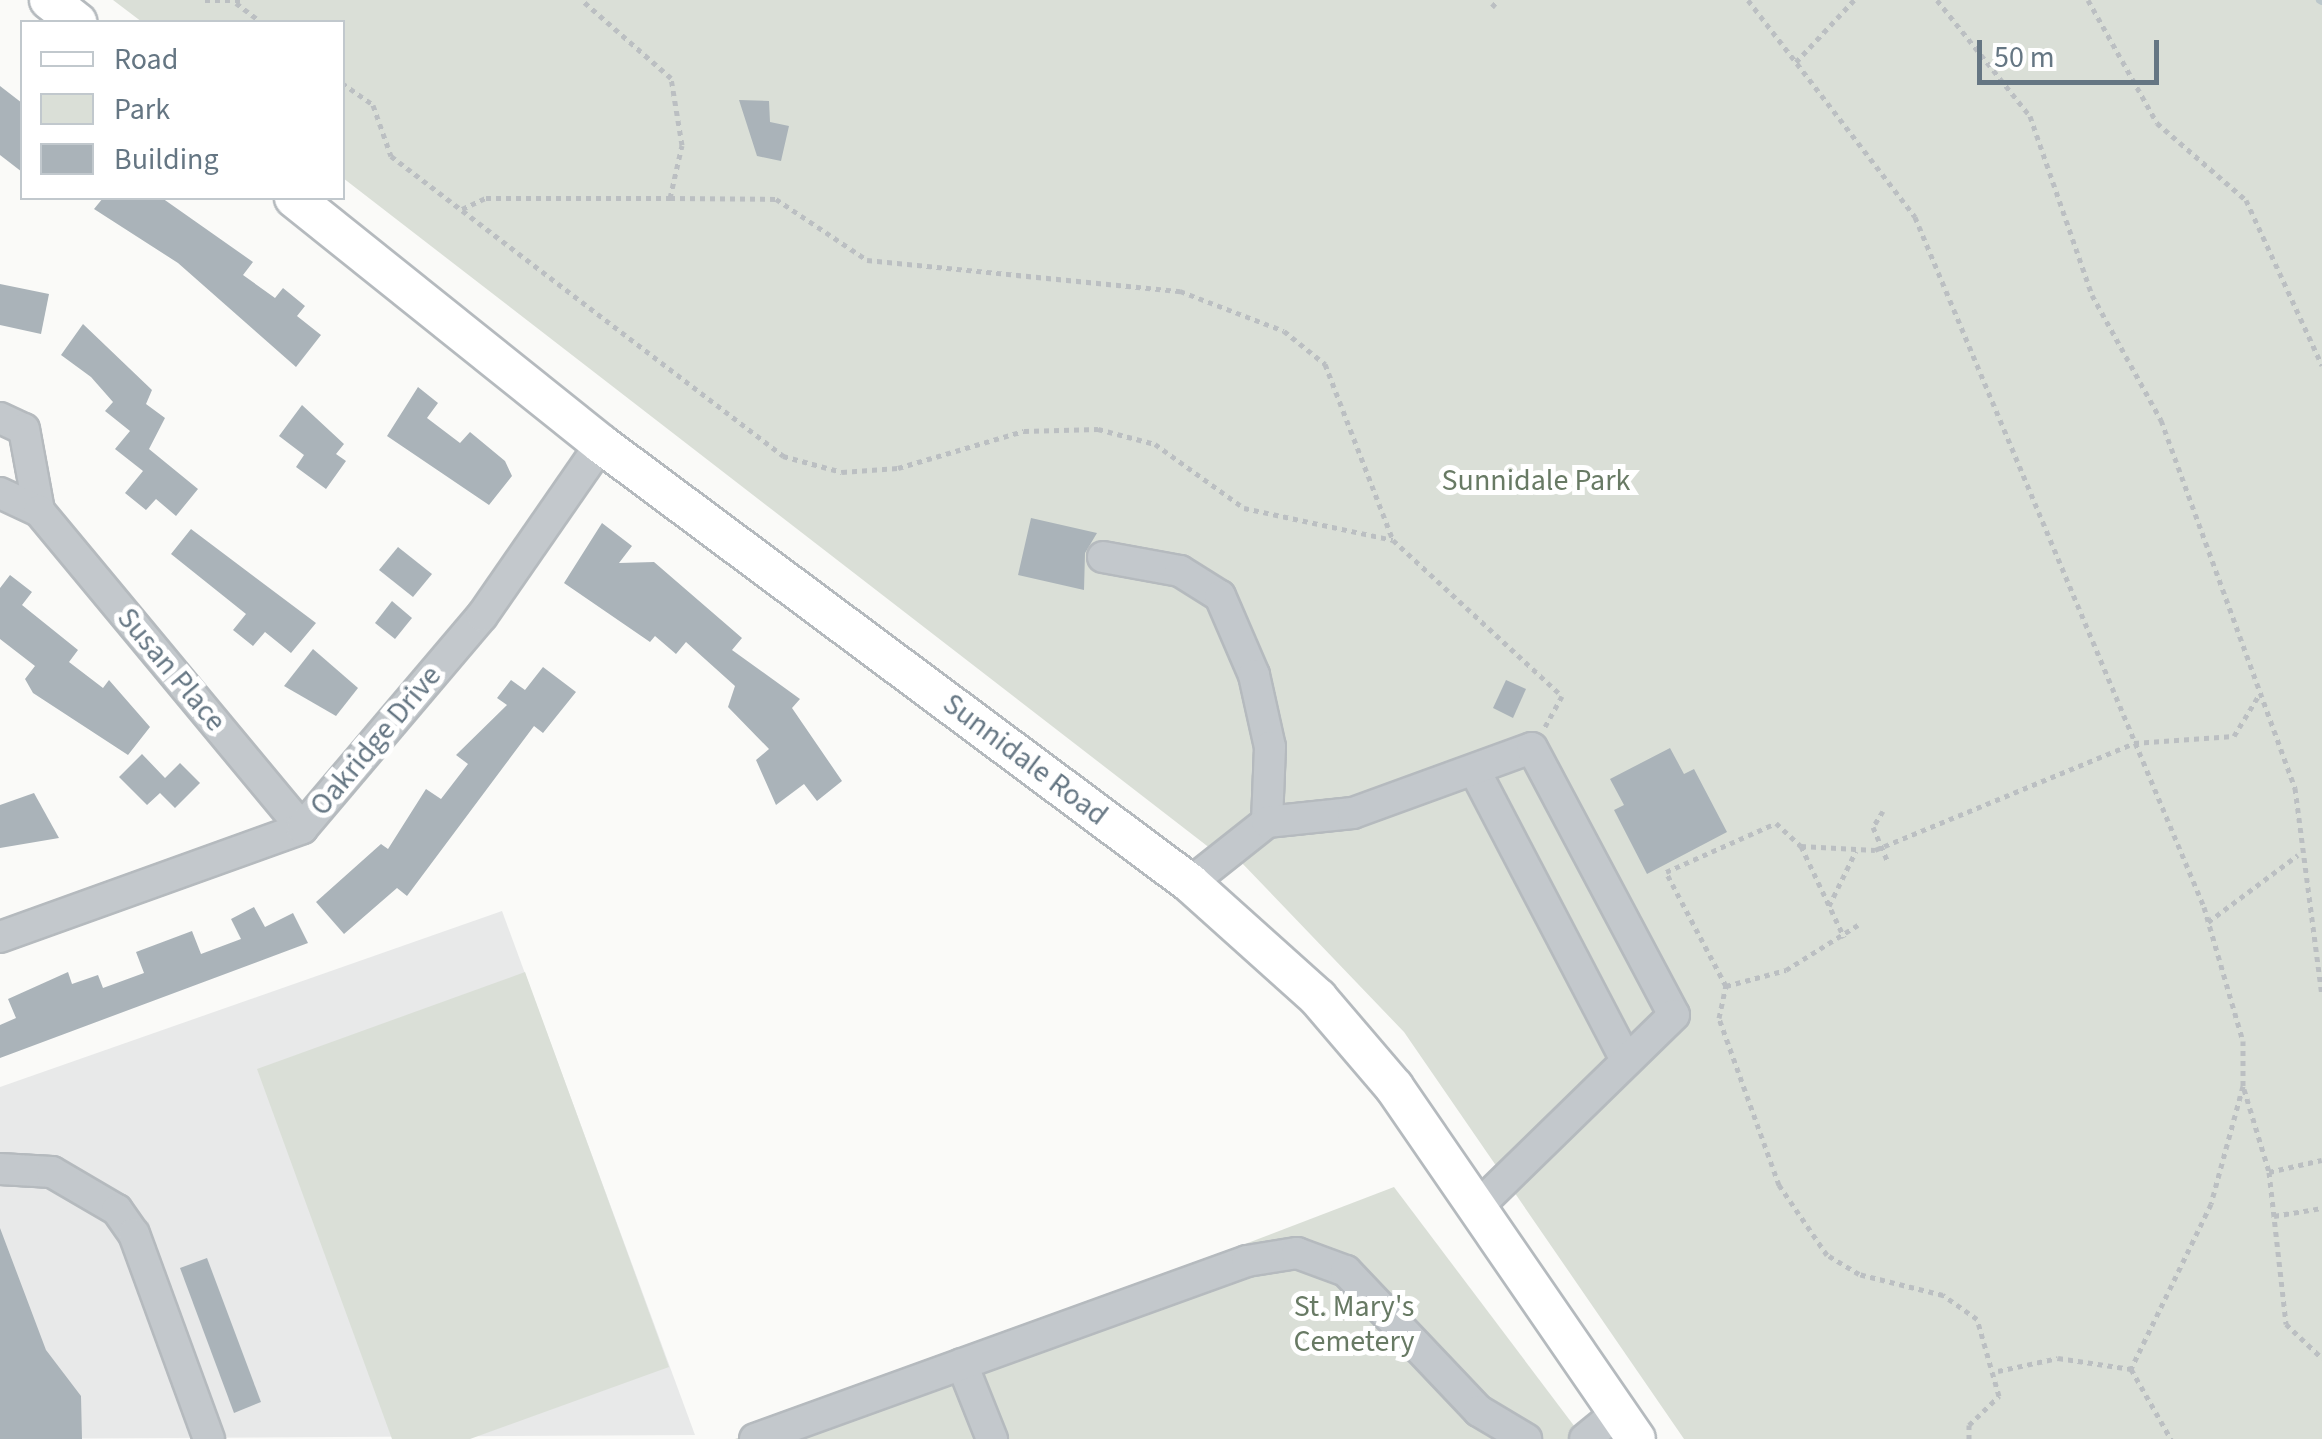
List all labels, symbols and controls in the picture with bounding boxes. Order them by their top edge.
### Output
legend [20,20,345,200]
scale bar [1982,20,2164,82]
text: 50 m [1994,36,2055,79]
text: Road [114,38,178,81]
text: Park [114,88,170,131]
text: Building [114,138,219,181]
park label: Sunnidale Park [1442,463,1630,499]
street label: Susan Place [109,601,233,739]
street label: Oakridge Drive [303,659,449,823]
street label: Sunnidale Road [935,686,1115,834]
park label: St. Mary's Cemetery [1293,1289,1415,1360]

